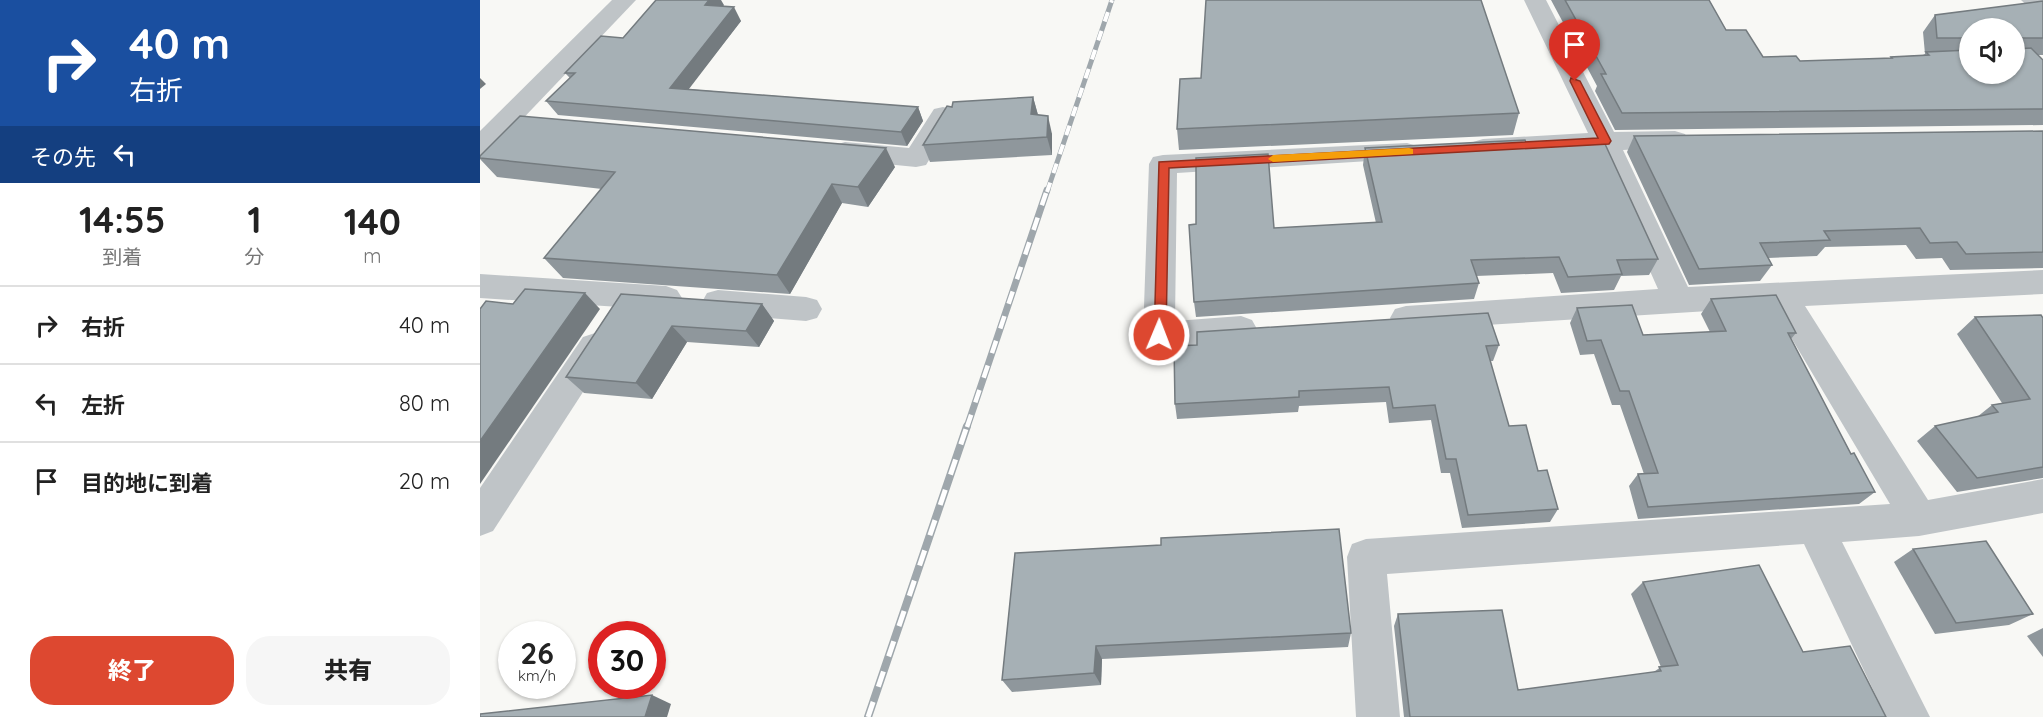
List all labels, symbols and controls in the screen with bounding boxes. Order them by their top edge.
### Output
text: 40 m [129,17,230,70]
map controls [1959,18,2025,84]
button: sound [1959,18,2025,84]
pin [1549,19,1600,81]
icon: right [30,24,108,102]
icon: arrive [1558,28,1591,61]
text: 右折 [129,73,183,107]
icon: left [108,138,141,171]
text: その先 [30,143,96,171]
text: 14:55 [79,197,166,242]
text: 1 [248,197,262,242]
text: 140 [344,199,401,244]
text: m [363,243,381,268]
text: 到着 [102,244,142,269]
text: 分 [245,244,265,269]
position arrow [1127,303,1191,367]
icon: right [30,309,63,342]
text: 40 m [399,311,450,339]
text: 右折 [81,313,125,341]
icon: left [30,387,63,420]
text: 80 m [399,389,450,417]
text: 左折 [81,391,125,419]
icon: arrive [30,465,63,498]
text: 20 m [399,467,450,495]
text: 目的地に到着 [81,469,213,497]
speed limit sign: 30 [588,621,666,699]
text: 26 [520,634,554,672]
button: 終了 [30,636,234,705]
button: 共有 [246,636,450,705]
text: km/h [518,666,556,685]

